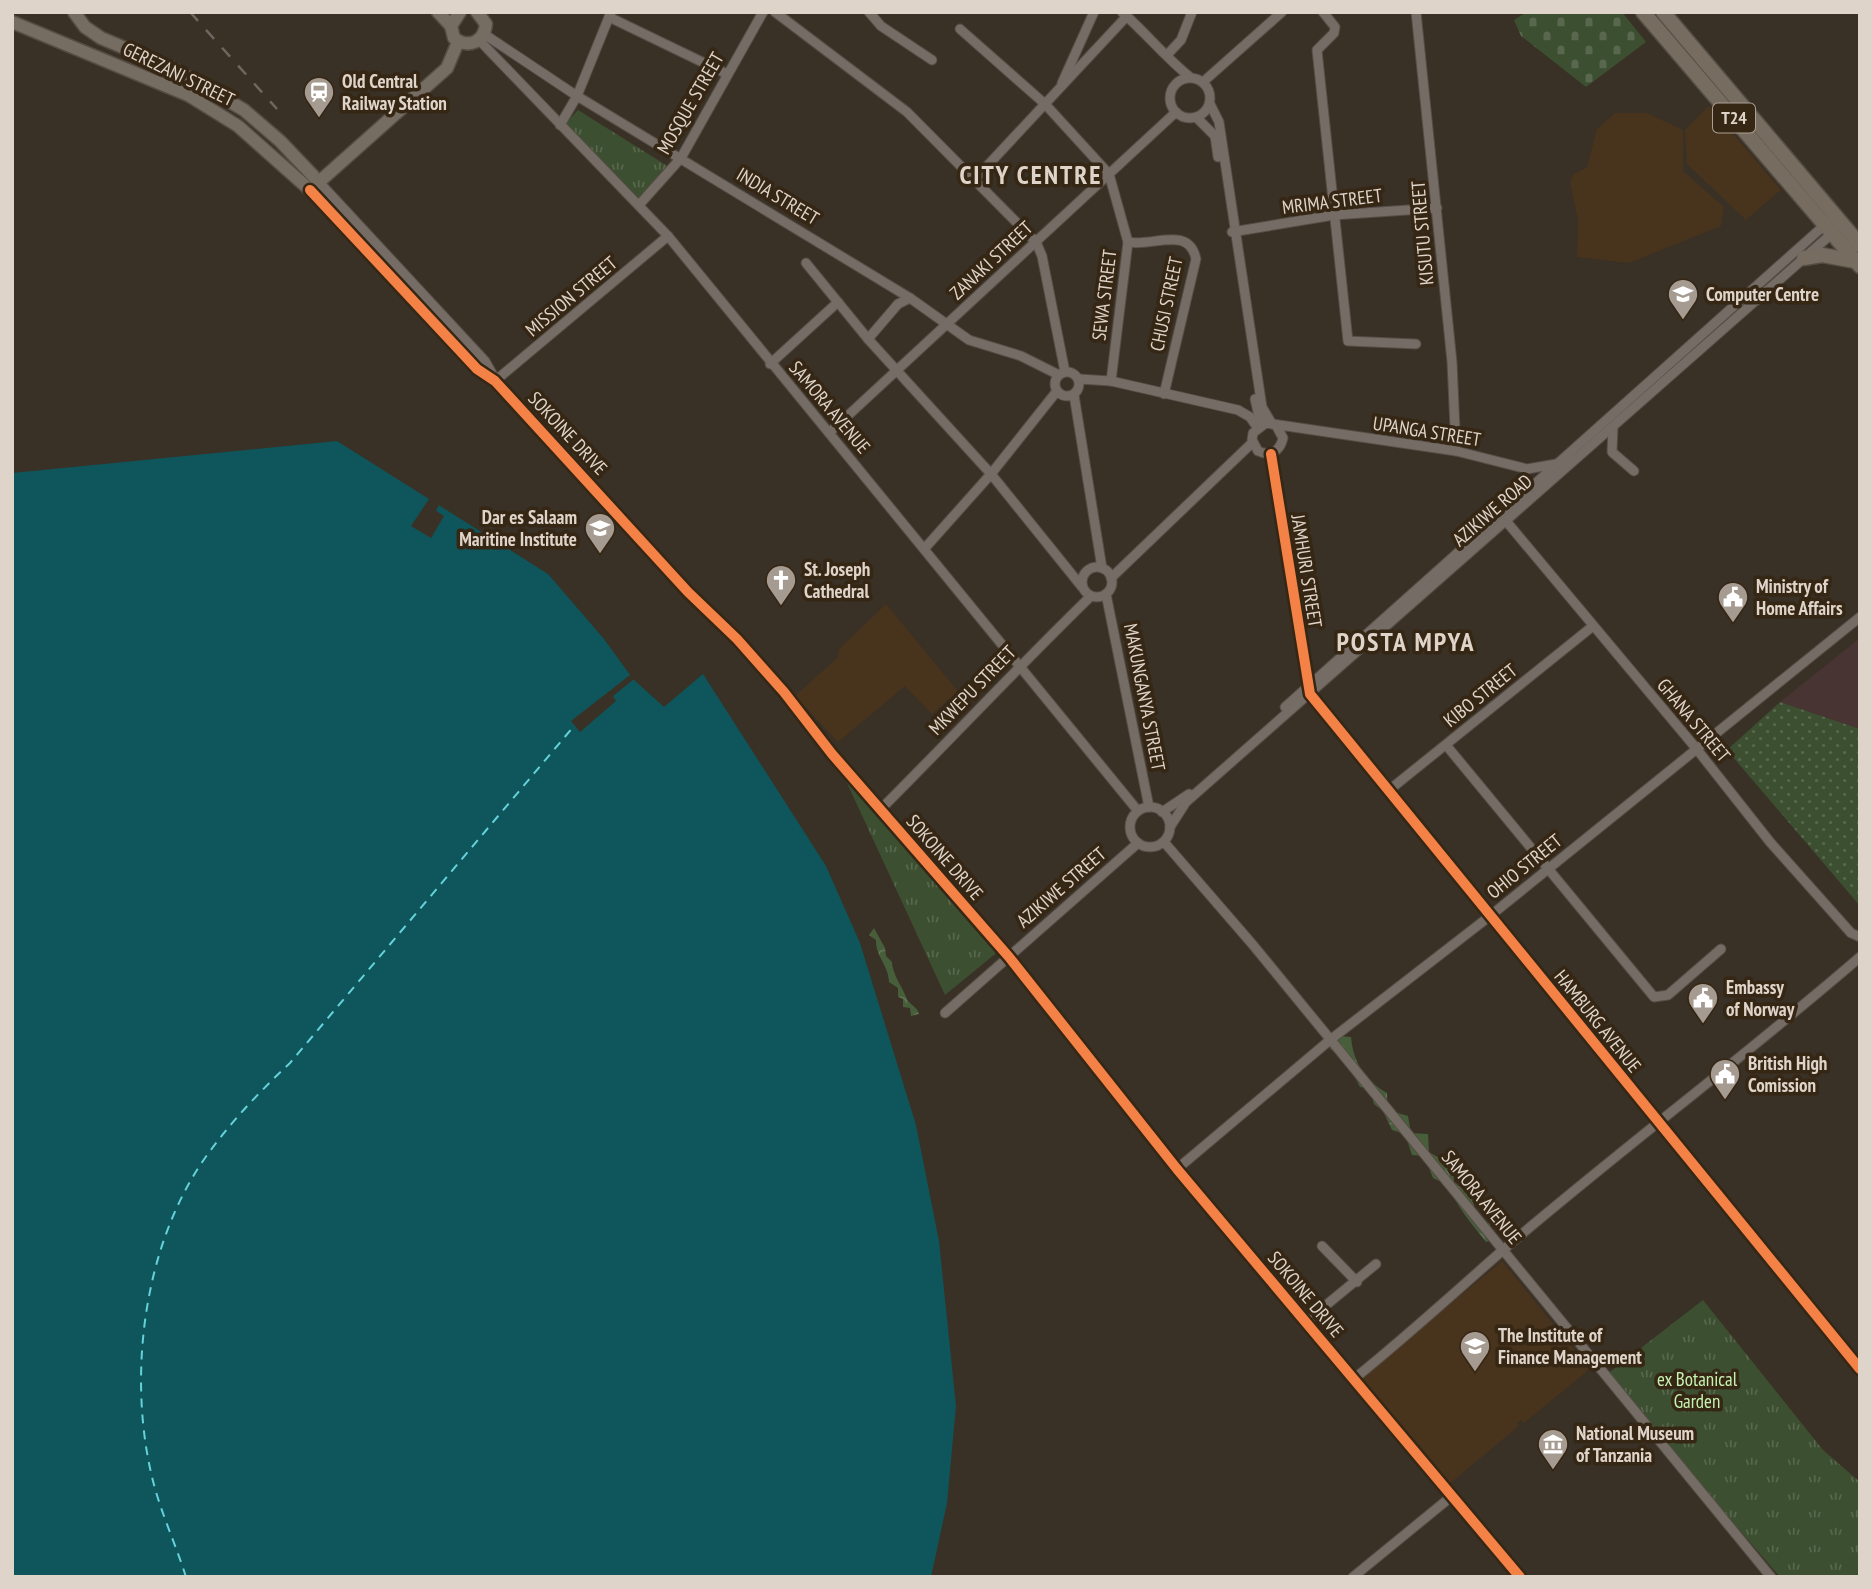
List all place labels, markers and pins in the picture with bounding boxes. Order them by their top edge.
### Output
place label: Old Central Railway Station [342,69,447,115]
station icon: Old Central Railway Station [302,75,336,119]
school or university icon: Computer Centre [1666,277,1700,321]
place label: Computer Centre [1706,282,1819,306]
place label: Dar es Salaam Maritine Institute [459,505,577,551]
school or university icon: Dar es Salaam Maritine Institute [583,511,617,555]
place label: St. Joseph Cathedral [804,557,870,603]
church icon: St. Joseph Cathedral [764,563,798,607]
place label: Ministry of Home Affairs [1756,574,1843,620]
public building icon: Ministry of Home Affairs [1716,580,1750,624]
place label: Embassy of Norway [1726,975,1795,1021]
public building icon: Embassy of Norway [1686,981,1720,1025]
place label: British High Comission [1748,1051,1827,1097]
public building icon: British High Comission [1708,1057,1742,1101]
place label: The Institute of Finance Management [1498,1323,1642,1369]
school or university icon: The Institute of Finance Management [1458,1329,1492,1373]
place label: National Museum of Tanzania [1576,1421,1694,1467]
museum icon: National Museum of Tanzania [1536,1427,1570,1471]

